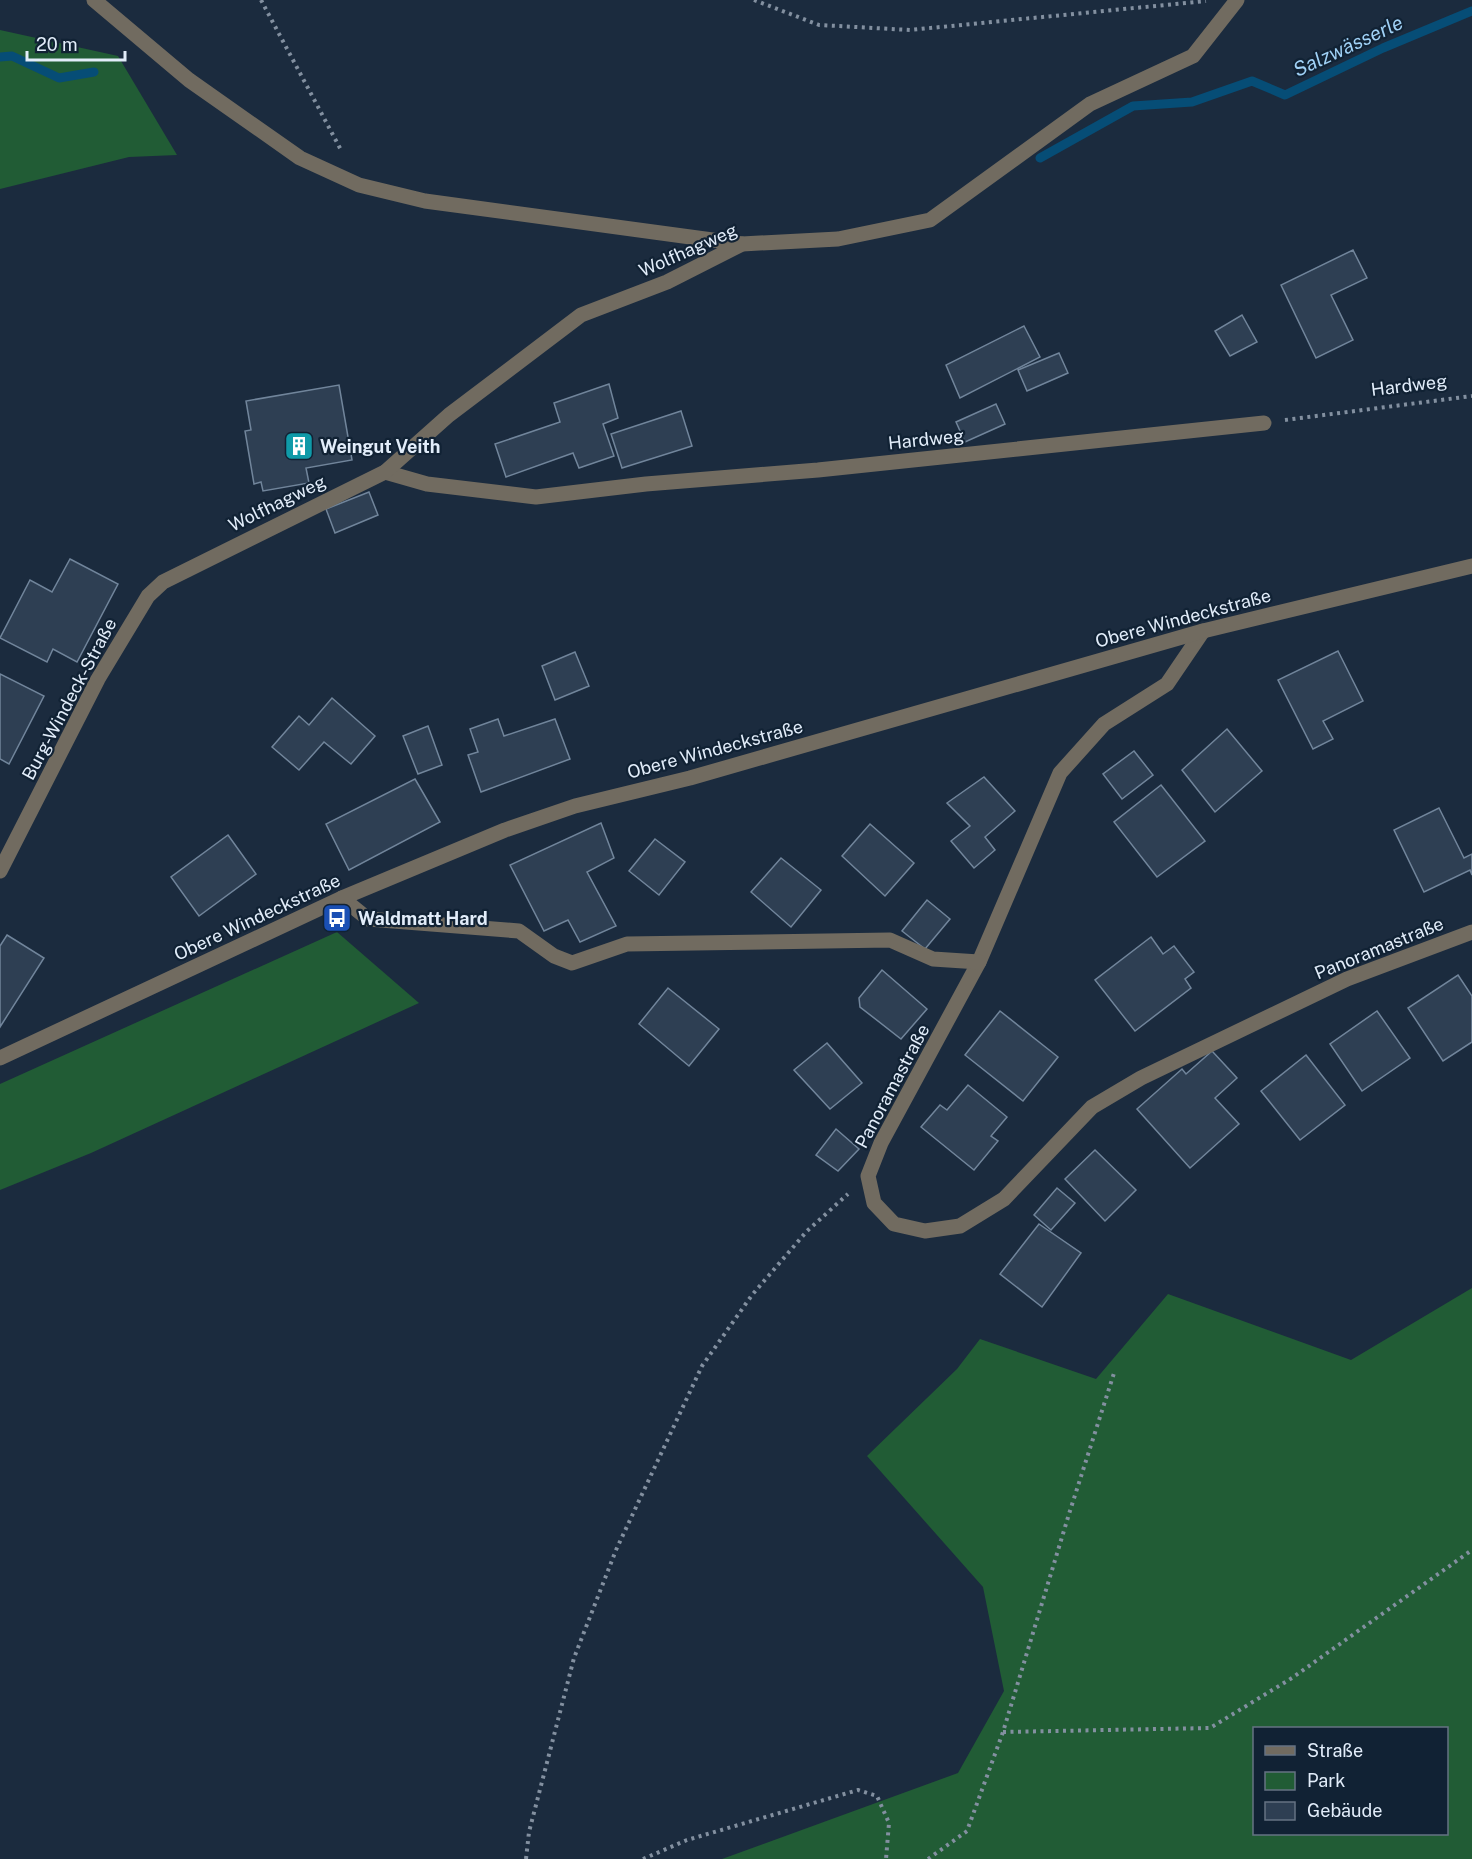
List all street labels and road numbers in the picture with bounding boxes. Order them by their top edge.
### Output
street label: Wolfhagweg [636,219,740,281]
street label: Hardweg [1370,370,1448,400]
street label: Hardweg [887,425,965,453]
street label: Wolfhagweg [225,470,329,536]
street label: Obere Windeckstraße [1093,584,1273,652]
street label: Burg-Windeck-Straße [17,615,121,783]
street label: Obere Windeckstraße [625,715,805,783]
street label: Obere Windeckstraße [171,869,343,965]
street label: Panoramastraße [1311,913,1447,983]
street label: Panoramastraße [851,1020,933,1152]

